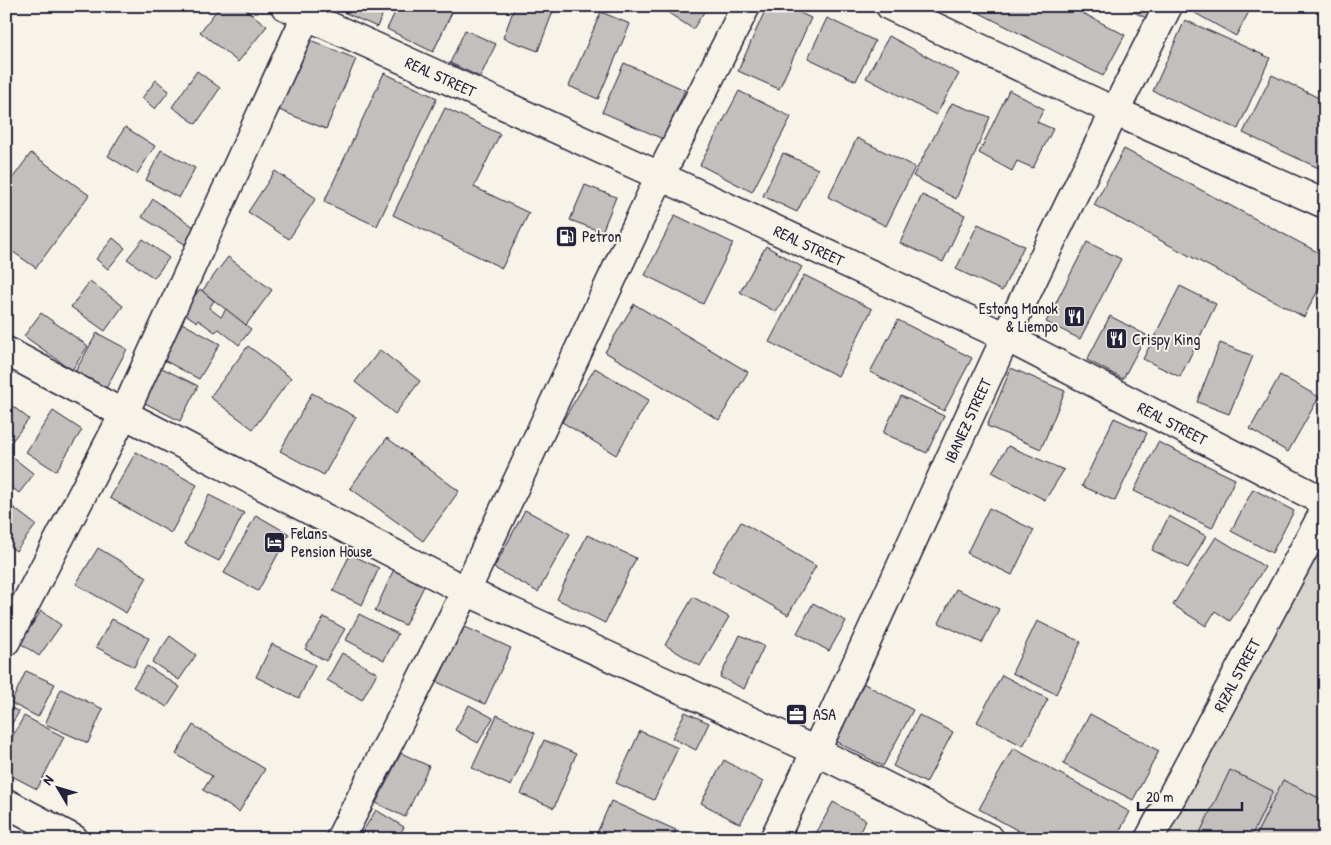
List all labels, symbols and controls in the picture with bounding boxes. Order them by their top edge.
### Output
street label: REAL STREET [402,51,480,102]
street label: REAL STREET [770,219,848,271]
fuel station icon: Petron [554,224,578,248]
place label: Petron [582,225,621,247]
place label: Estong Manok & Liempo [979,297,1059,337]
restaurant icon: Estong Manok & Liempo [1062,305,1086,329]
restaurant icon: Crispy King [1104,327,1128,351]
place label: Crispy King [1132,328,1200,350]
street label: IBANEZ STREET [939,374,997,466]
street label: REAL STREET [1134,396,1212,451]
place label: Felans Pension House [290,522,373,562]
hotel icon: Felans Pension House [263,530,287,554]
street label: RIZAL STREET [1208,634,1266,716]
office icon: ASA [785,702,809,726]
place label: ASA [813,703,836,725]
north arrow [32,762,82,812]
text: N [38,770,57,788]
scale bar [1138,780,1242,812]
text: 20 m [1146,786,1173,807]

